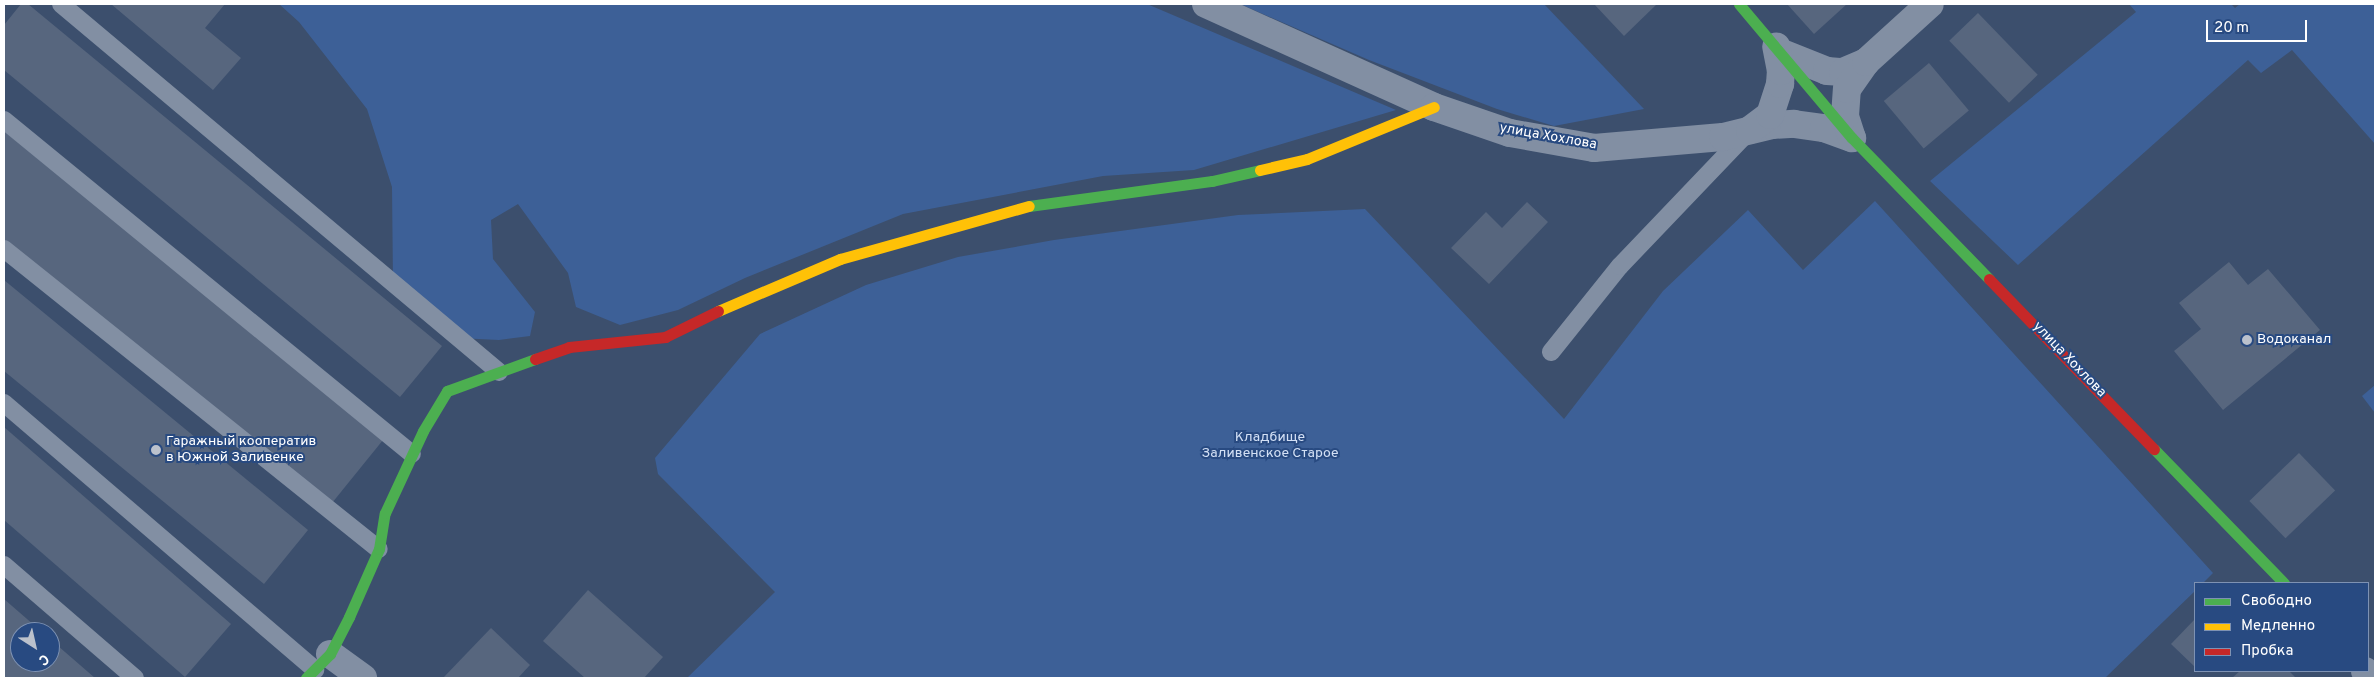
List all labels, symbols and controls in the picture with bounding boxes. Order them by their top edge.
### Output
scale bar [2209,10,2310,42]
text: 20 m [2214,19,2249,38]
street label: улица Хохлова [1498,120,1598,154]
street label: улица Хохлова [2029,319,2109,401]
place label: Водоканал [2257,332,2331,348]
marker: Водоканал [2241,334,2253,346]
park label: Кладбище Заливенское Старое [1201,430,1339,462]
place label: Гаражный кооператив в Южной Заливенке [166,434,316,467]
marker: Гаражный кооператив в Южной Заливенке [150,444,162,456]
legend [2194,582,2369,672]
text: Свободно [2241,592,2312,611]
text: Медленно [2241,617,2315,636]
north arrow [10,622,60,672]
text: Пробка [2241,642,2293,661]
text: С [35,649,52,668]

